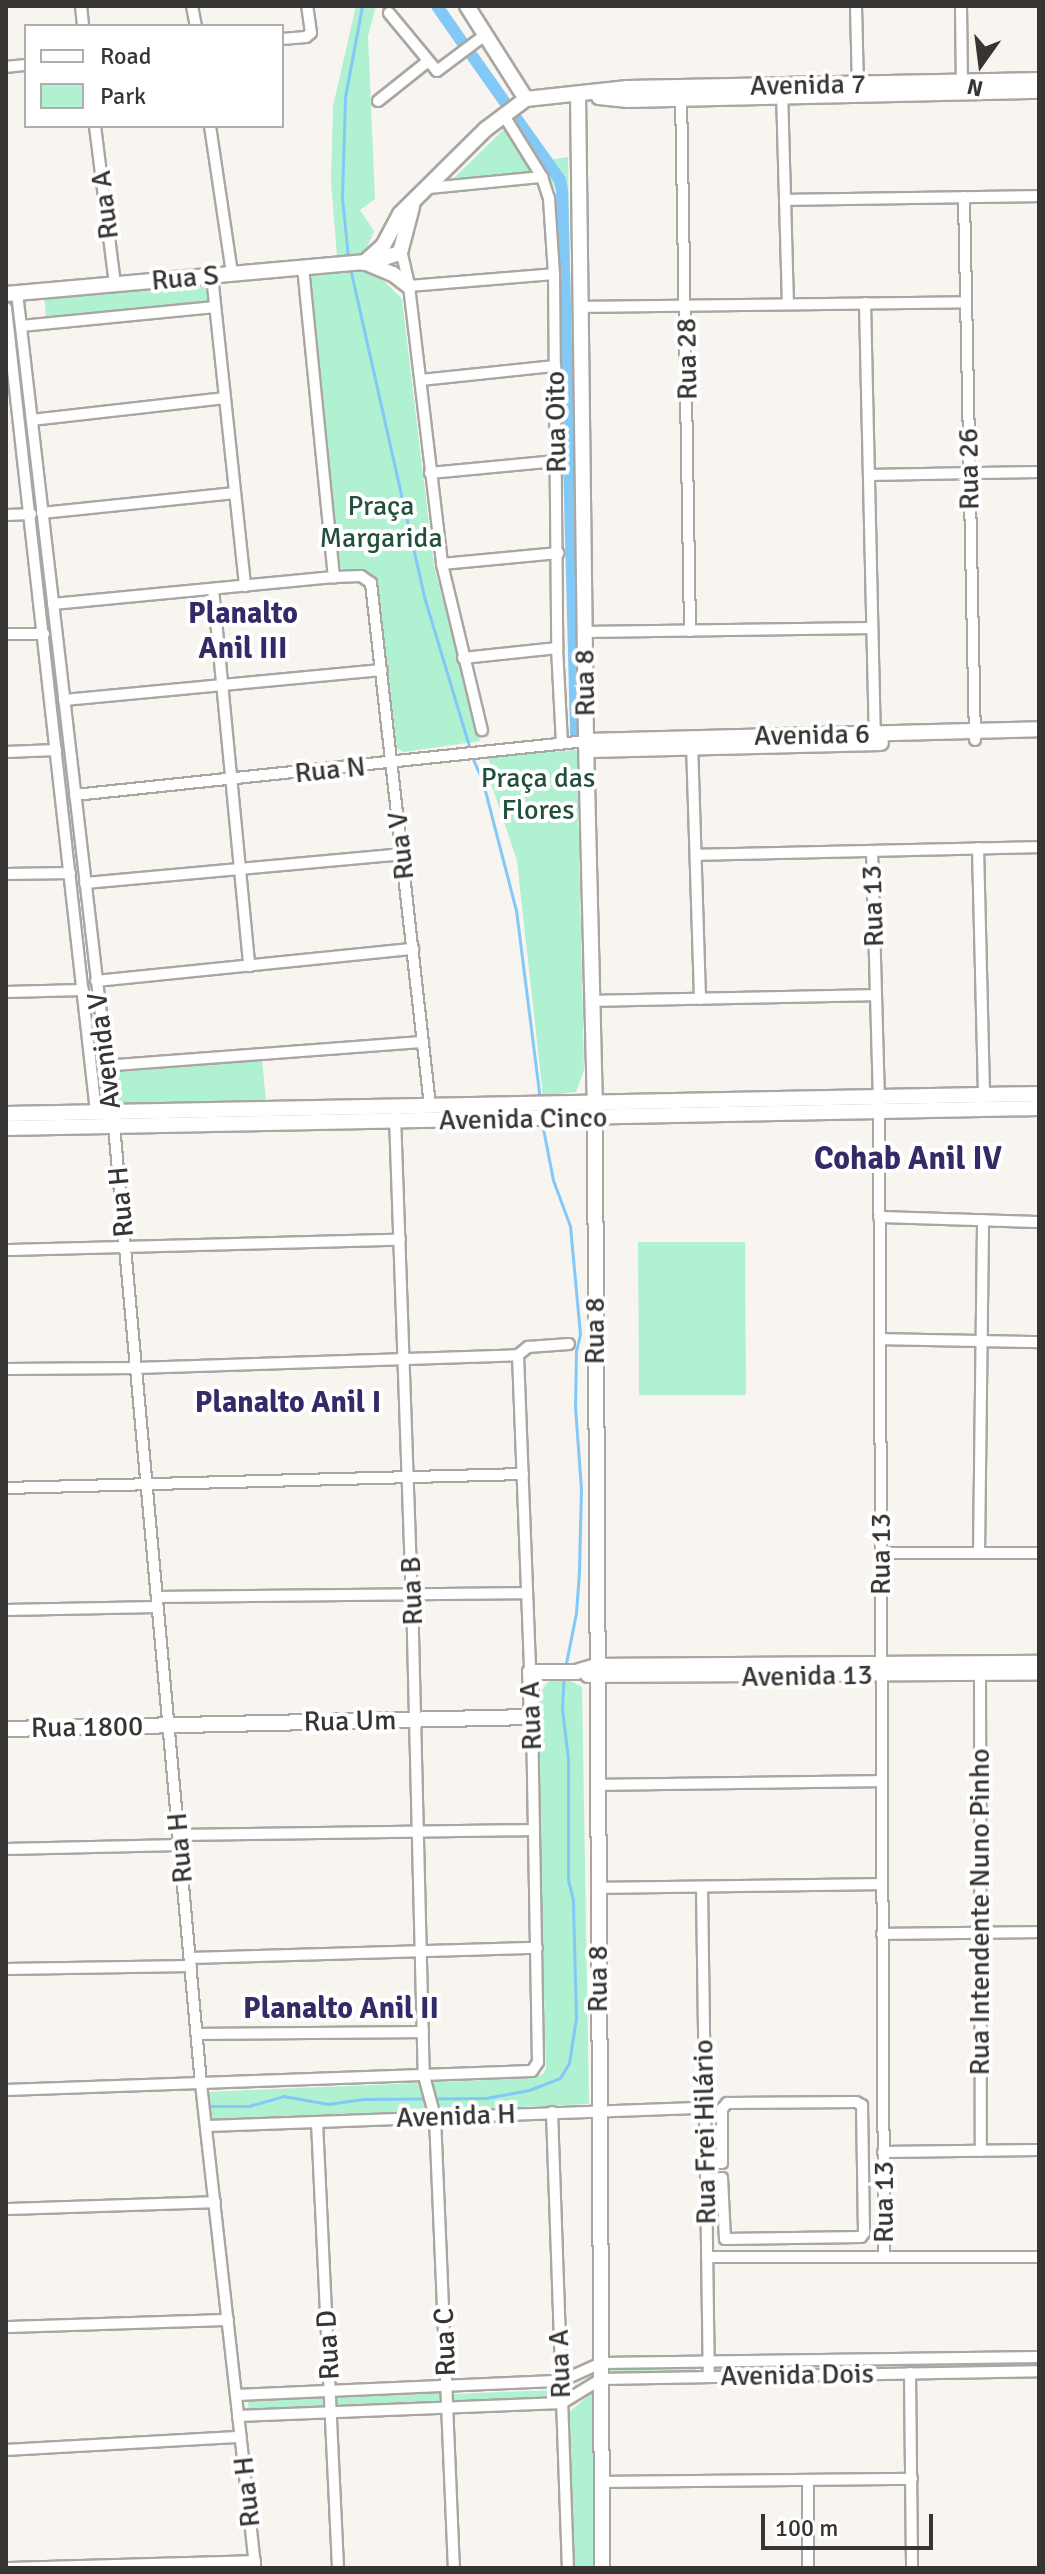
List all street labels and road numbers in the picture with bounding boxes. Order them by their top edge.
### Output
street label: Avenida 7 [750,67,866,103]
street label: Rua A [84,169,126,241]
street label: Rua S [150,258,220,298]
street label: Rua 28 [669,318,705,400]
street label: Rua Oito [538,371,574,473]
street label: Rua 26 [951,428,987,510]
street label: Rua 8 [568,649,602,717]
street label: Avenida 6 [754,717,870,753]
street label: Rua N [293,750,367,790]
street label: Rua V [381,810,421,882]
street label: Rua 13 [855,864,891,948]
street label: Avenida V [80,991,128,1111]
street label: Avenida Cinco [438,1101,608,1137]
street label: Rua H [101,1165,141,1239]
street label: Rua 8 [578,1298,612,1364]
street label: Rua 13 [864,1513,898,1595]
street label: Rua B [394,1556,430,1626]
street label: Avenida 13 [741,1658,873,1694]
street label: Rua A [513,1681,549,1751]
street label: Rua Um [303,1703,397,1739]
street label: Rua 1800 [31,1709,143,1745]
street label: Rua Intendente Nuno Pinho [963,1749,997,2075]
street label: Rua H [160,1811,200,1885]
street label: Rua 8 [581,1946,615,2012]
street label: Rua Frei Hilário [687,2039,723,2225]
street label: Avenida H [395,2097,517,2135]
street label: Rua 13 [867,2161,901,2243]
street label: Rua C [427,2307,463,2377]
street label: Rua D [309,2309,347,2381]
street label: Rua A [542,2329,578,2399]
street label: Avenida Dois [720,2357,874,2393]
street label: Rua H [227,2455,267,2529]

